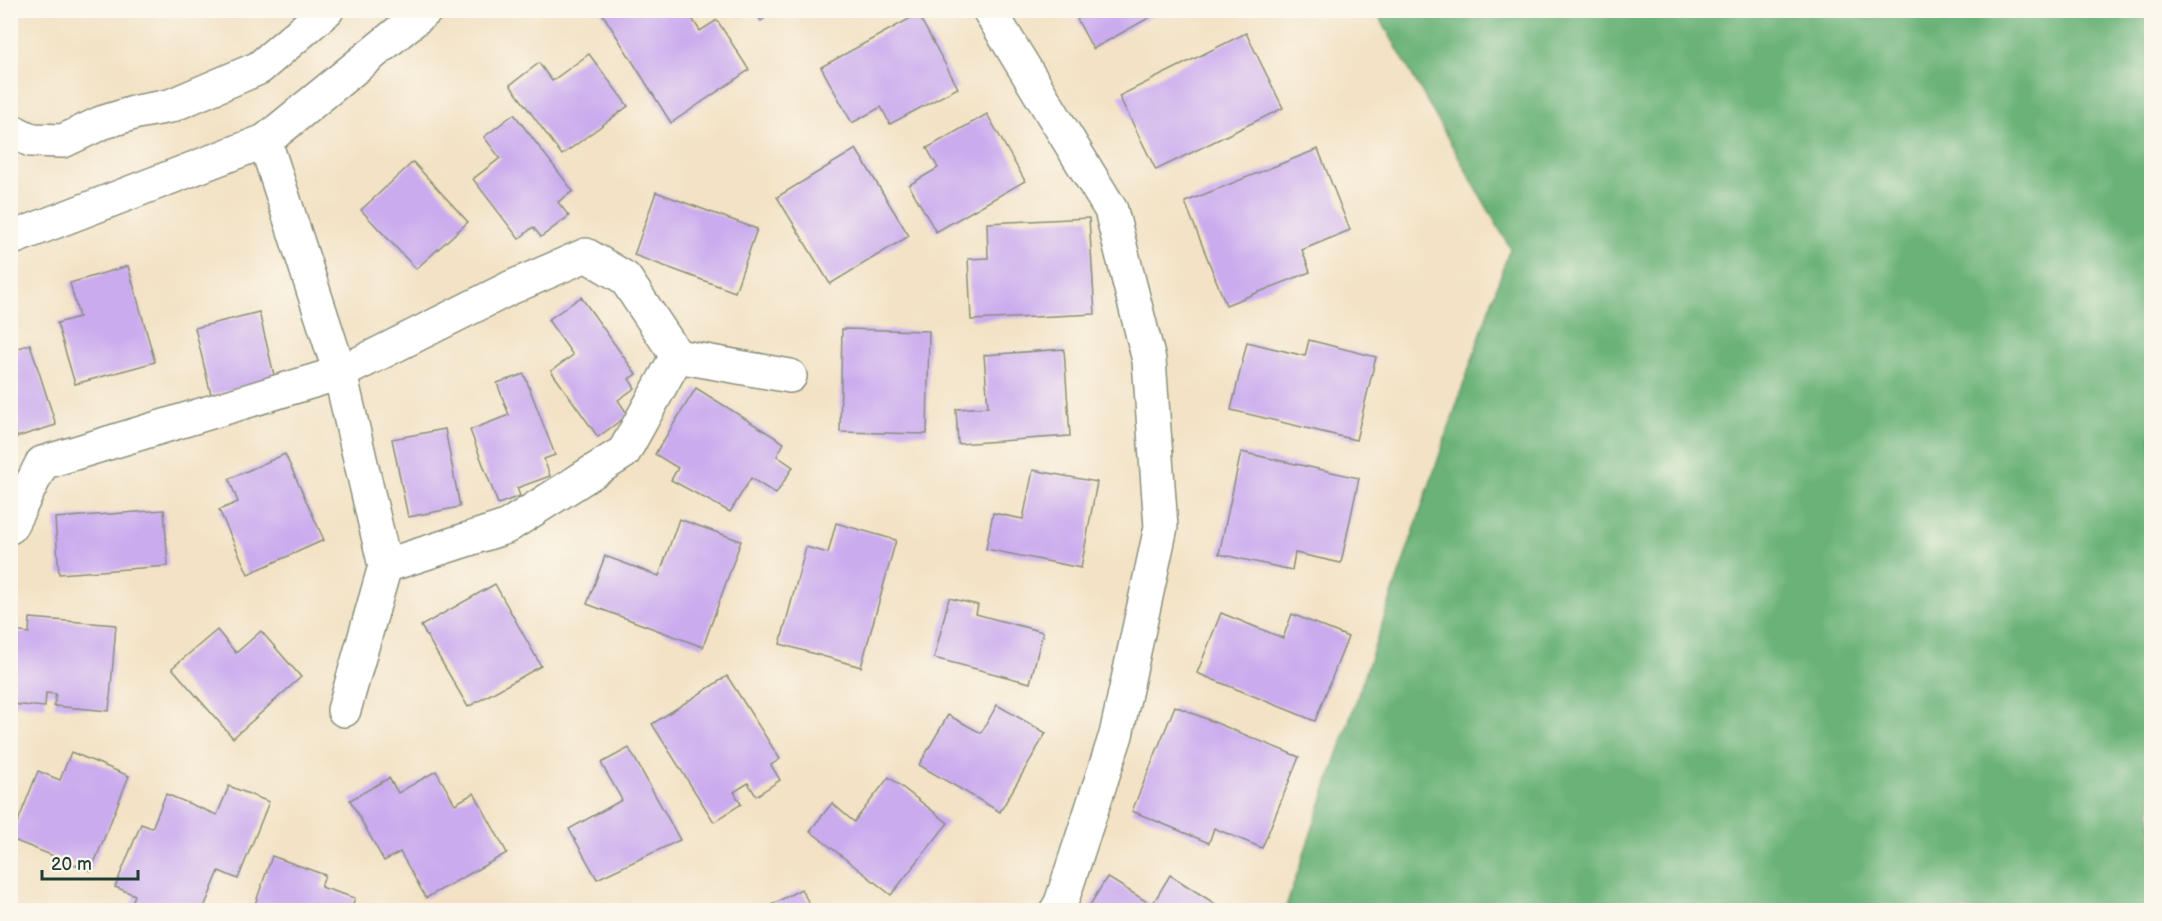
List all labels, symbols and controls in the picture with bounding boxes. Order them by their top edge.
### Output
scale bar [42,843,138,881]
text: 20 m [51,854,92,875]

